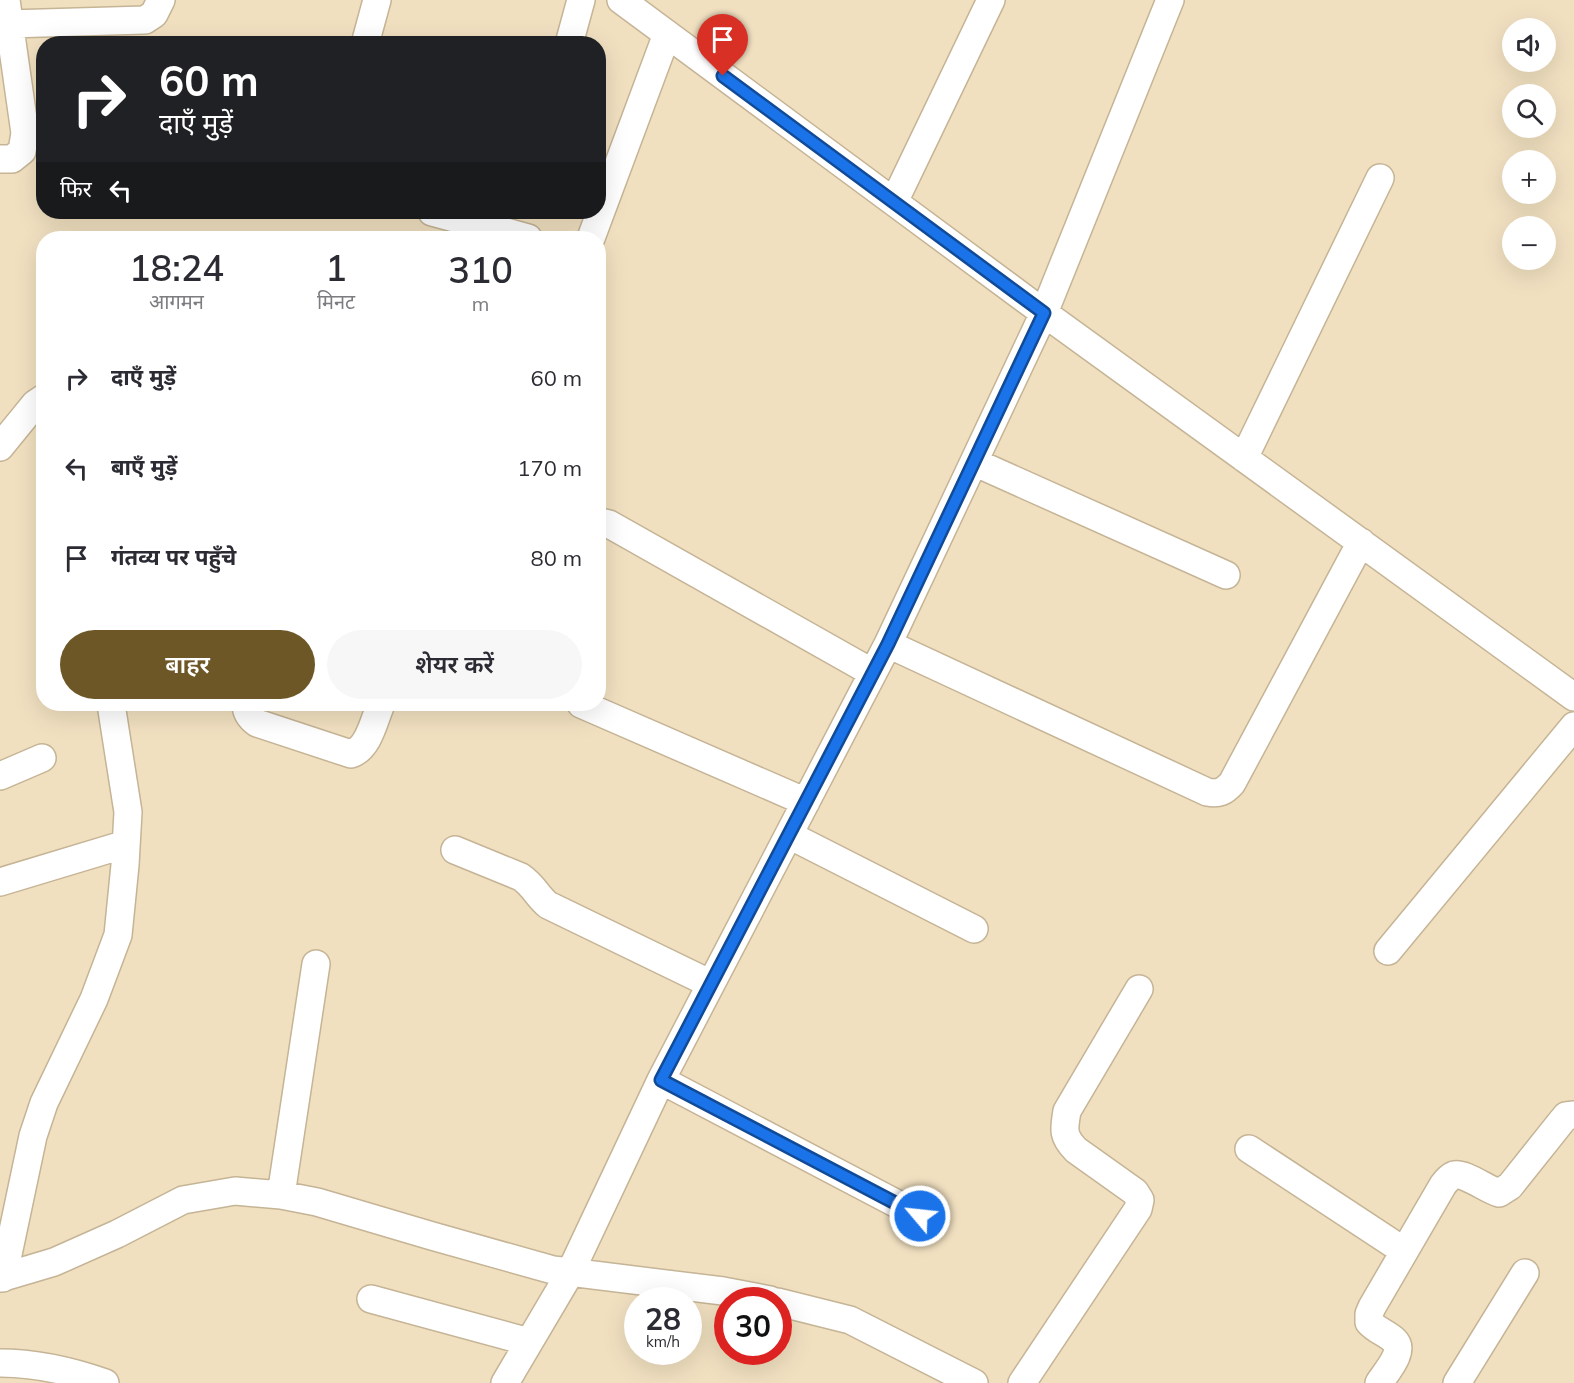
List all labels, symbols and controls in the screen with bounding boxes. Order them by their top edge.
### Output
pin [697,14,748,76]
map controls [1502,18,1556,270]
button: sound [1502,18,1556,72]
icon: arrive [706,23,739,56]
text: 60 m [159,54,259,107]
icon: right [60,60,138,138]
button: search [1502,84,1556,138]
text: दाएँ मुड़ें [159,106,233,140]
button: + [1502,150,1556,204]
icon: left [104,174,137,207]
text: फिर [60,175,92,203]
button: − [1502,216,1556,270]
text: 18:24 [129,245,224,290]
text: 1 [325,245,347,290]
text: 310 [448,247,513,292]
text: आगमन [149,289,204,314]
text: मिनट [317,289,355,314]
text: m [472,291,489,316]
icon: right [60,362,93,395]
text: दाएँ मुड़ें [111,363,176,391]
text: 60 m [531,364,582,392]
icon: left [60,452,93,485]
text: बाएँ मुड़ें [111,453,177,481]
text: 170 m [517,454,582,482]
icon: arrive [60,542,93,575]
text: गंतव्य पर पहुँचे [111,543,236,571]
text: 80 m [531,544,582,572]
button: बाहर [60,630,315,699]
button: शेयर करें [327,630,582,699]
position arrow [888,1184,952,1248]
speed limit sign: 30 [714,1287,792,1365]
text: 28 [645,1300,681,1338]
text: km/h [646,1332,680,1351]

